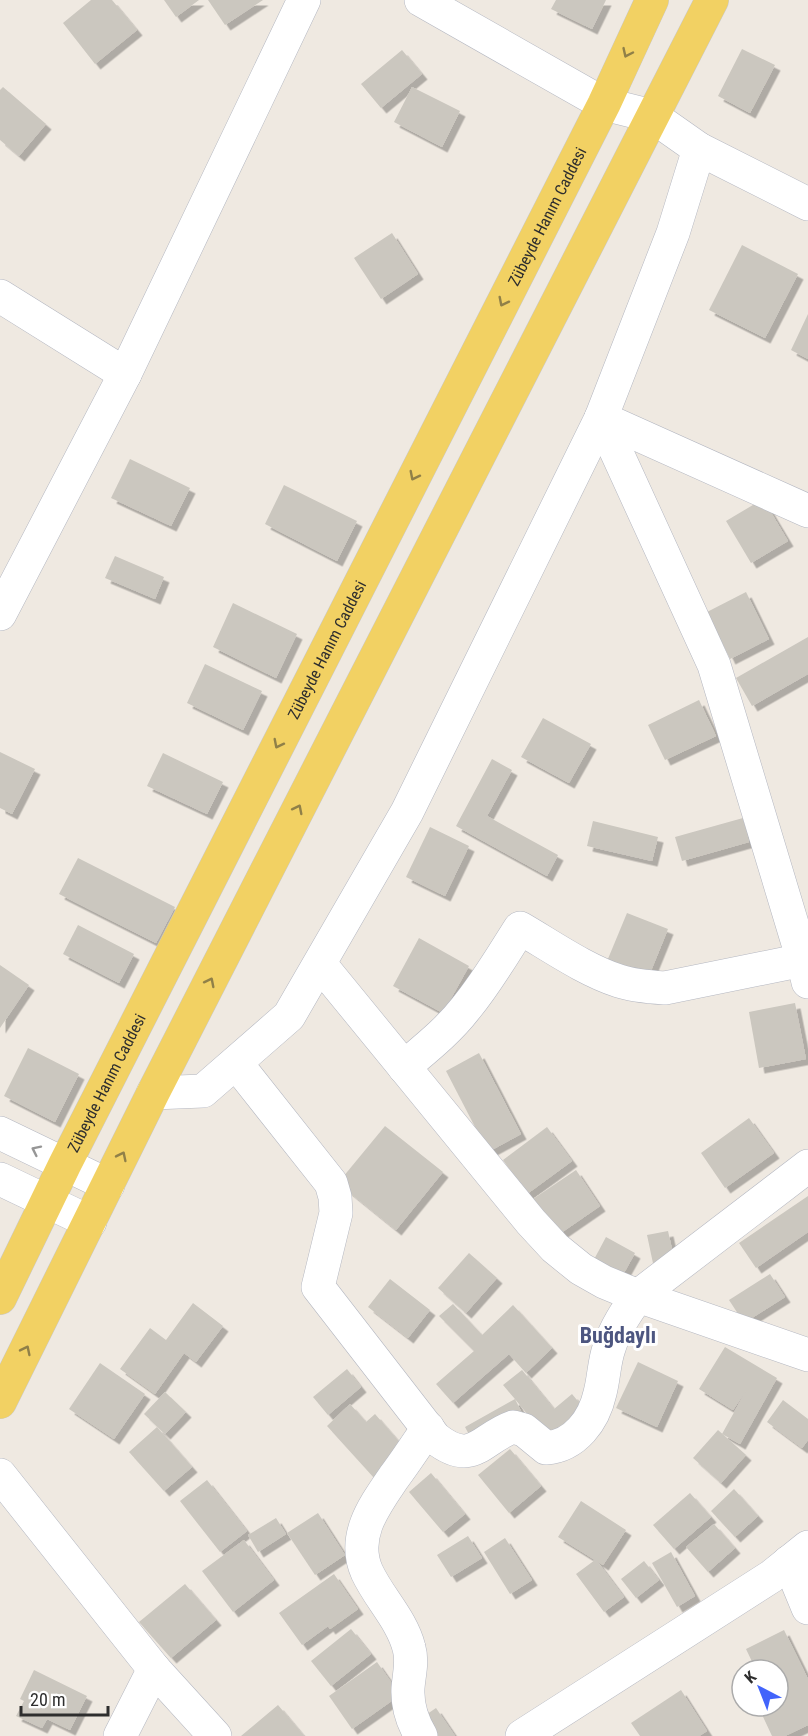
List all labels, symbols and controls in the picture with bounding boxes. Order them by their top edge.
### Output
one-way arrow [623,46,635,57]
street label: Zübeyde Hanım Caddesi [504,144,590,289]
one-way arrow [498,296,510,307]
one-way arrow [410,470,421,481]
street label: Zübeyde Hanım Caddesi [283,577,370,722]
one-way arrow [274,737,285,748]
one-way arrow [291,804,303,815]
one-way arrow [202,978,214,989]
street label: Zübeyde Hanım Caddesi [63,1010,149,1155]
one-way arrow [32,1146,43,1158]
one-way arrow [114,1152,126,1163]
district label: Buğdaylı [580,1323,656,1348]
one-way arrow [19,1346,30,1356]
north arrow [730,1658,790,1718]
text: K [741,1667,760,1687]
scale bar [21,1679,108,1717]
text: 20 m [30,1689,65,1710]

